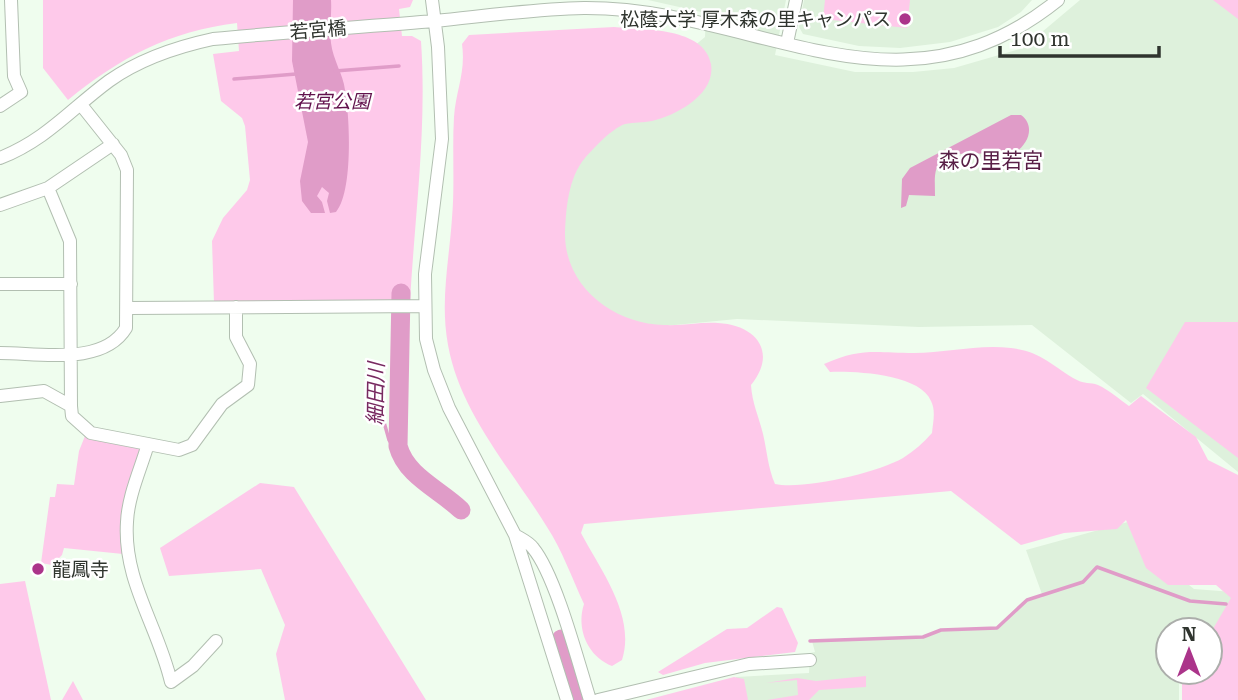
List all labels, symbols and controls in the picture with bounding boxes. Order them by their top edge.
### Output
place label: 松蔭大学 厚木森の里キャンパス [620,8,891,31]
marker: 松蔭大学 厚木森の里キャンパス [897,11,913,27]
scale bar [1000,14,1159,58]
street label: 若宮橋 [289,16,347,44]
text: 100 m [1010,27,1070,51]
park label: 若宮公園 [294,90,373,113]
district label: 森の里若宮 [939,149,1044,173]
water label: 細田川 [363,360,389,426]
place label: 龍鳳寺 [52,558,109,581]
marker: 龍鳳寺 [30,561,46,577]
north arrow [1154,616,1224,686]
text: N [1182,623,1197,646]

